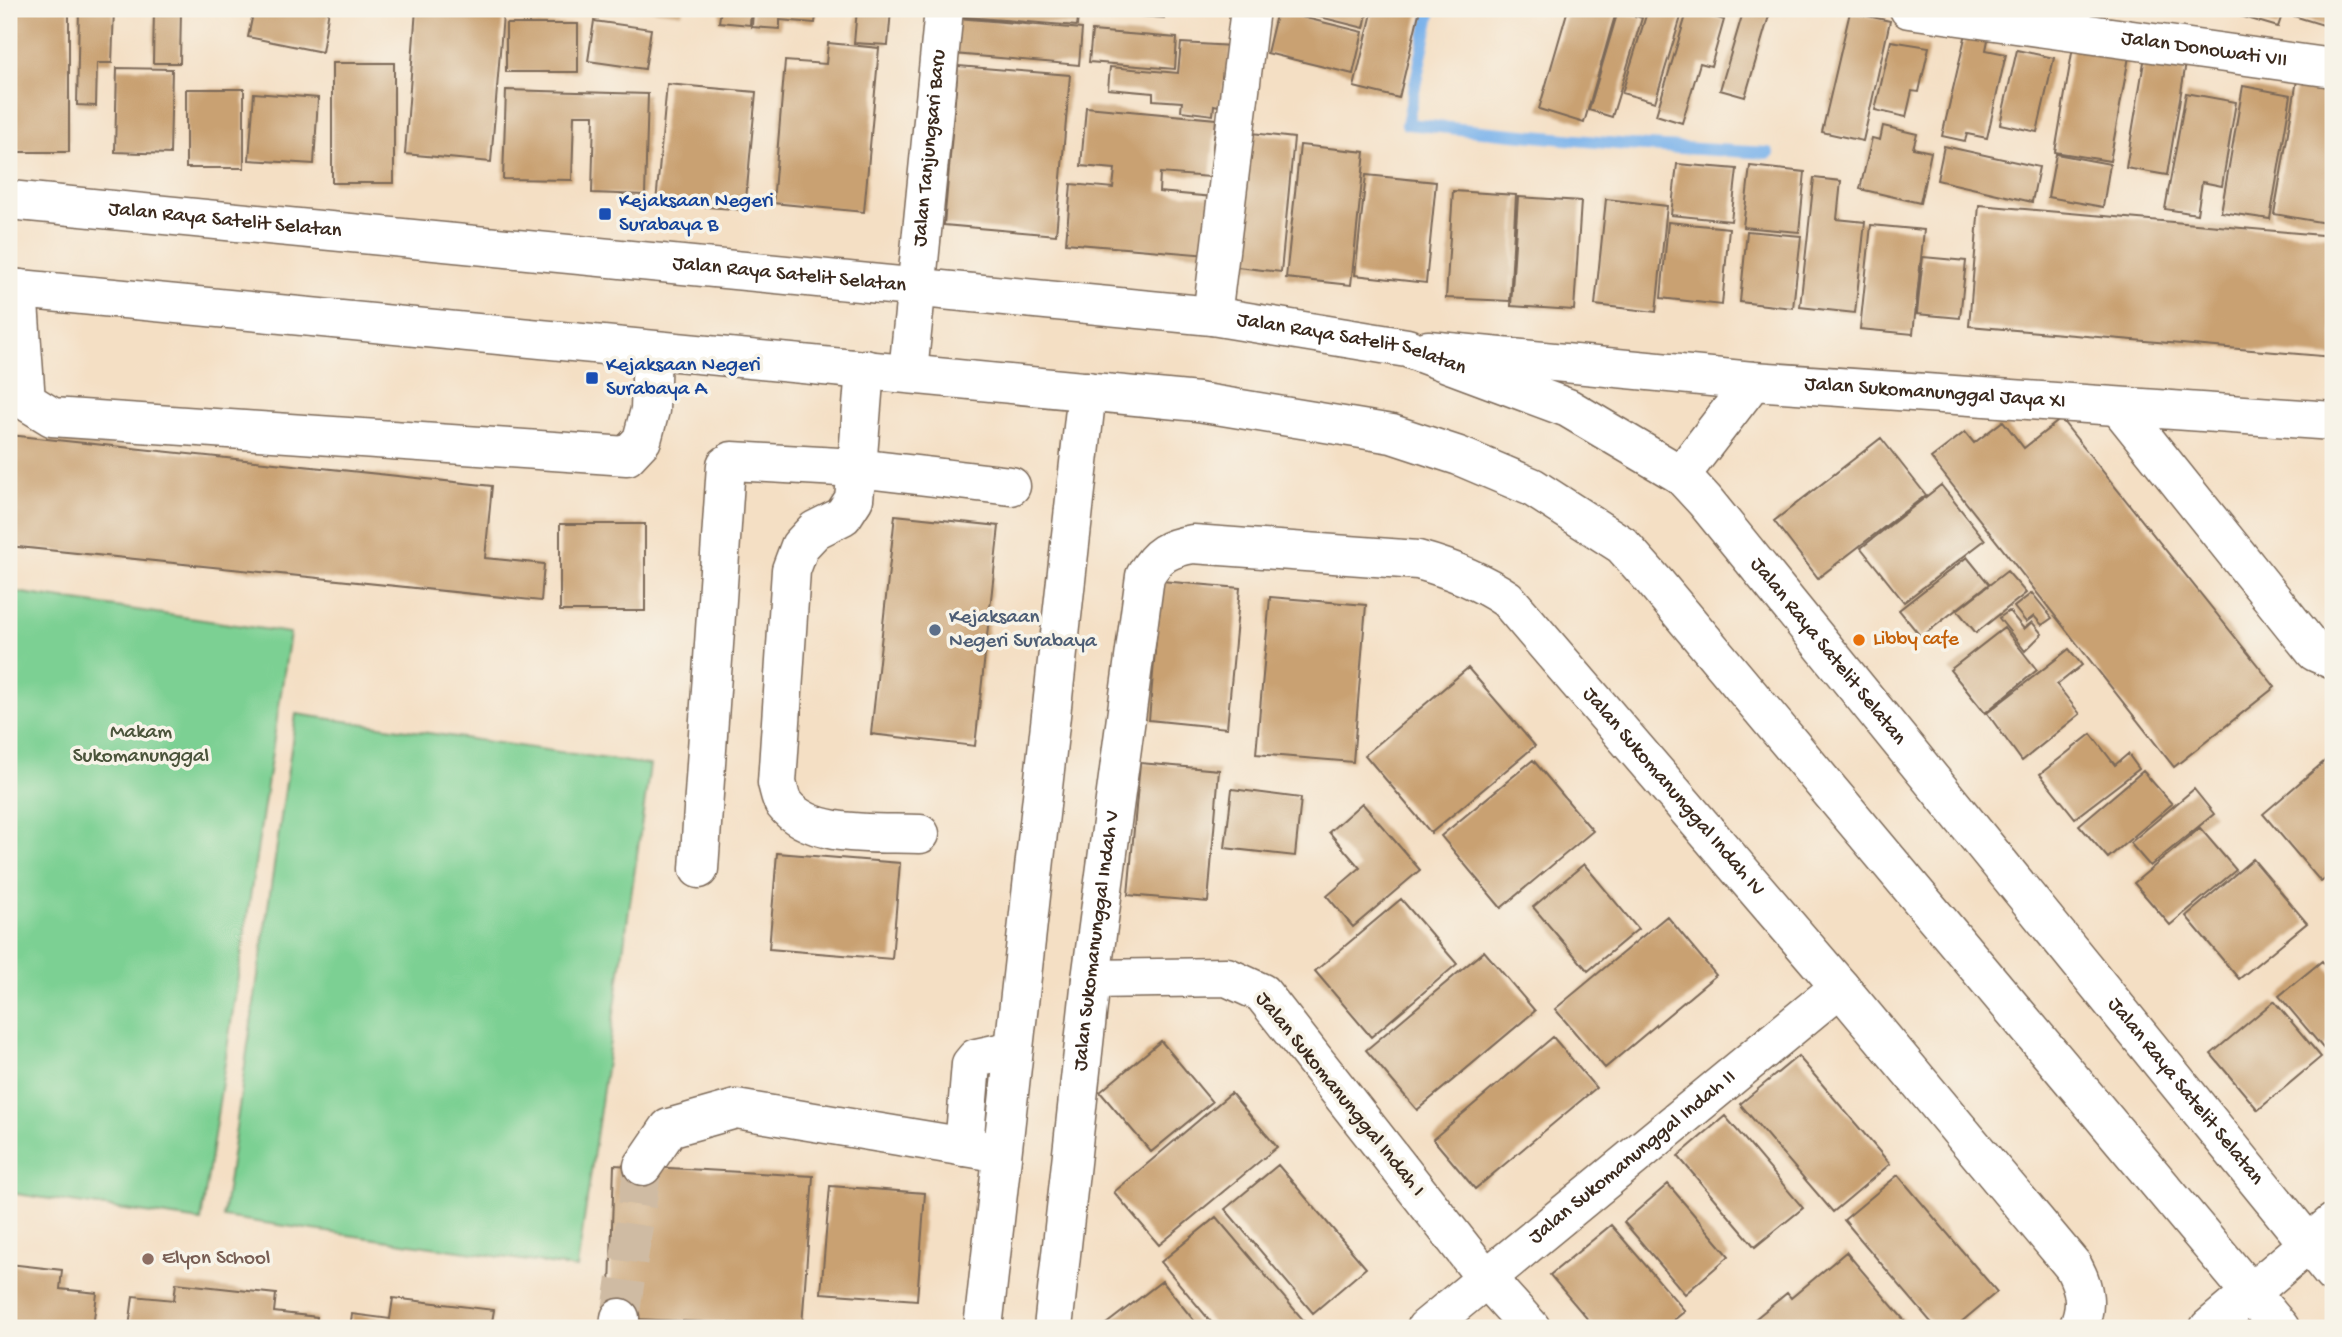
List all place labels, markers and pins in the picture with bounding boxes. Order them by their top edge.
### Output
place label: Kejaksaan Negeri Surabaya B [619,190,774,239]
marker: Kejaksaan Negeri Surabaya B [597,206,613,222]
place label: Kejaksaan Negeri Surabaya A [606,354,761,403]
marker: Kejaksaan Negeri Surabaya A [584,370,600,386]
place label: Kejaksaan Negeri Surabaya [949,606,1098,655]
marker: Kejaksaan Negeri Surabaya [927,622,943,638]
place label: Libby cafe [1873,628,1960,653]
marker: Libby cafe [1851,632,1867,648]
place label: Elyon School [162,1247,270,1272]
marker: Elyon School [140,1251,156,1267]

